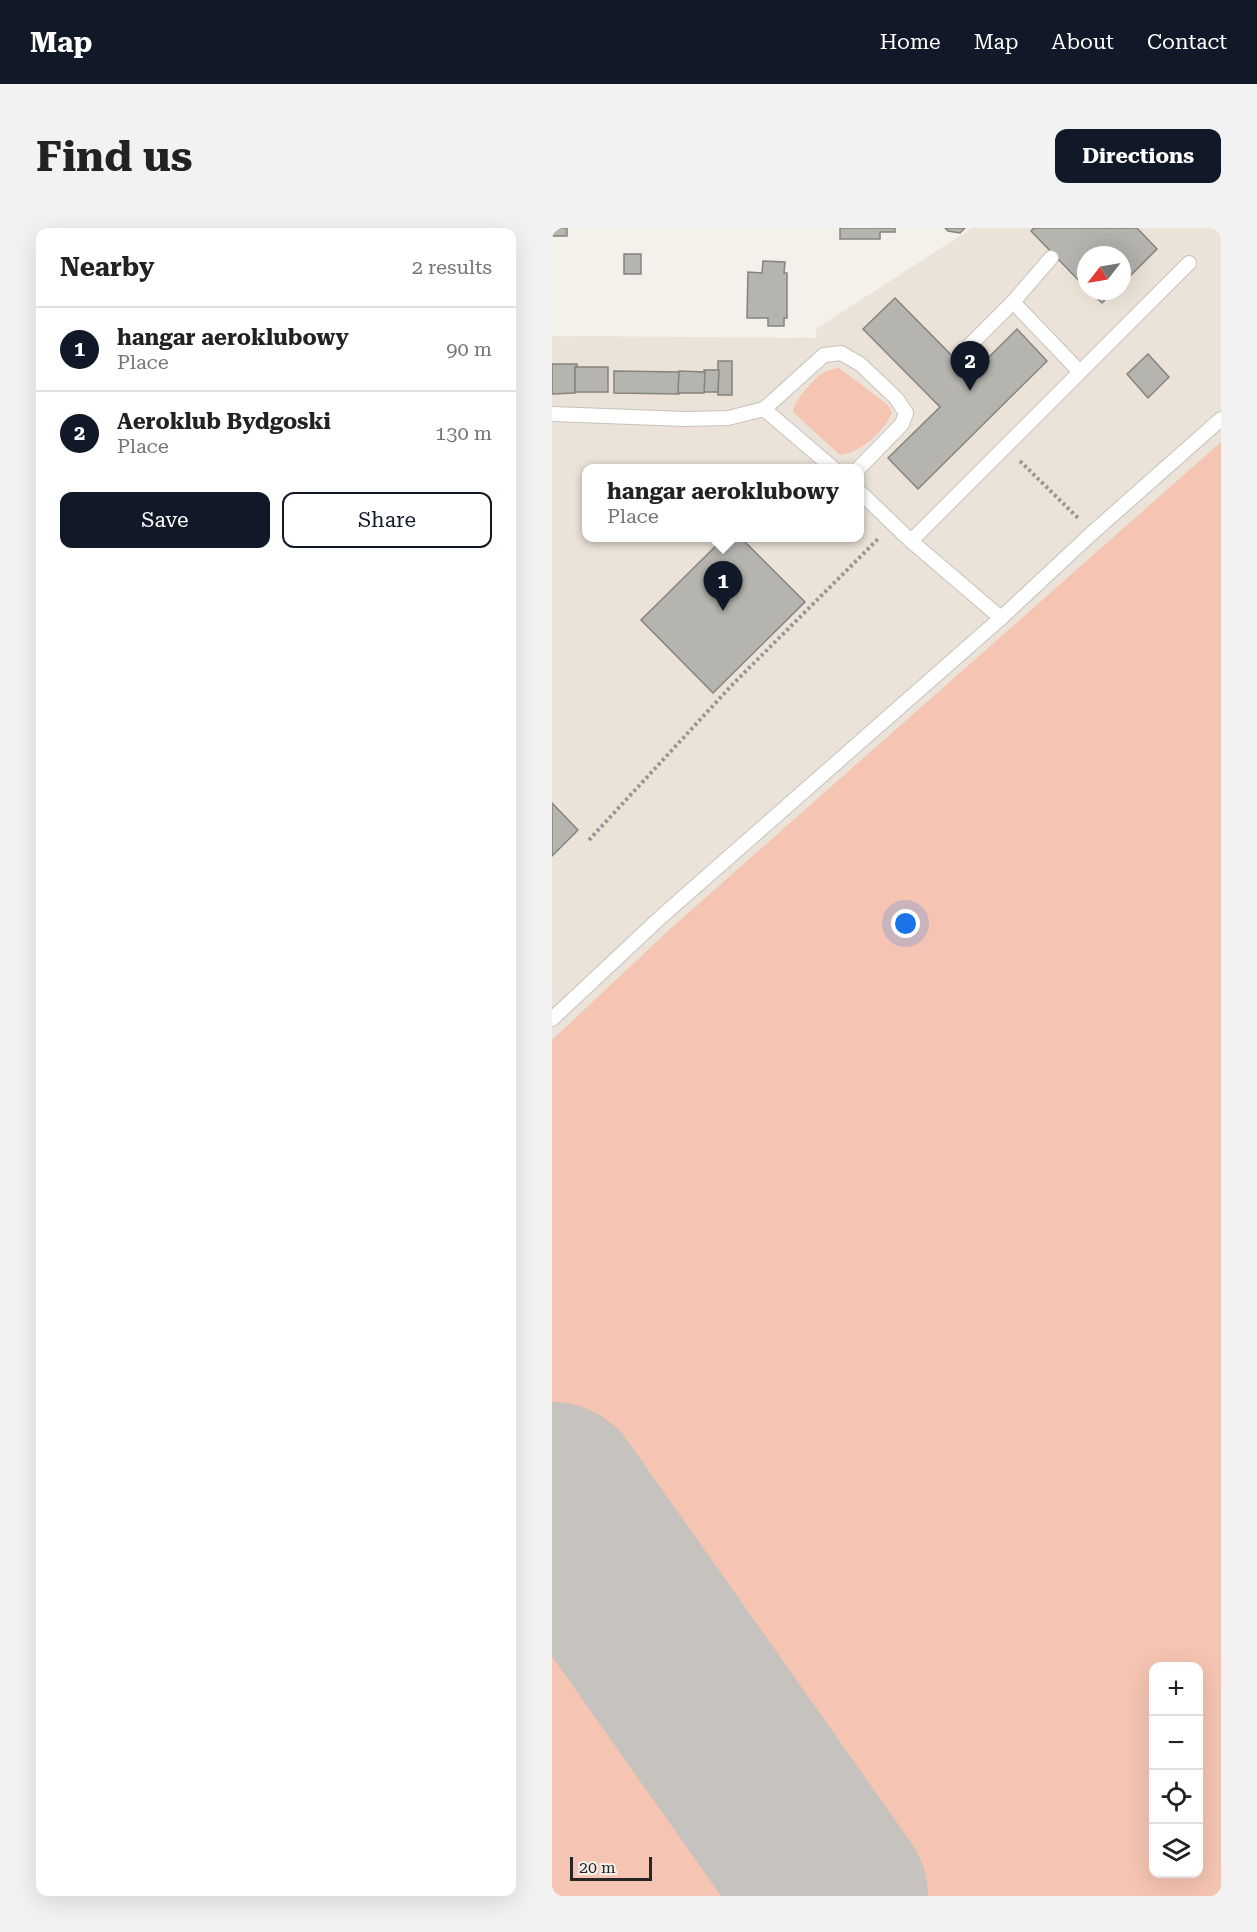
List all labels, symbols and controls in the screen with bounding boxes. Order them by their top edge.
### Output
text: Map [30,26,92,59]
text: Home [880,30,941,54]
text: Map [974,30,1019,54]
text: About [1052,30,1114,54]
text: Contact [1147,30,1227,54]
button: Directions [1055,129,1221,183]
text: Find us [36,132,193,181]
north arrow [1077,246,1131,300]
text: Nearby [60,252,154,282]
text: 2 results [412,255,492,279]
text: hangar aeroklubowy [117,325,349,350]
text: 1 [74,337,85,361]
text: 90 m [446,337,492,361]
pin: 2 [950,342,990,391]
text: Place [117,350,169,374]
text: Aeroklub Bydgoski [117,409,331,434]
text: 2 [74,421,85,445]
text: 130 m [435,421,492,445]
text: Place [117,434,169,458]
popup [582,464,864,542]
text: hangar aeroklubowy [607,479,839,504]
button: Save [60,492,270,548]
button: Share [282,492,492,548]
text: Place [607,504,659,528]
pin: 1 [704,562,742,611]
your location [891,909,920,938]
map controls [1149,1662,1203,1878]
button: + [1149,1662,1203,1716]
button: − [1149,1716,1203,1770]
button: locate [1149,1770,1203,1824]
button: layers [1149,1824,1203,1878]
scale bar [570,1854,652,1882]
text: 20 m [579,1858,616,1877]

